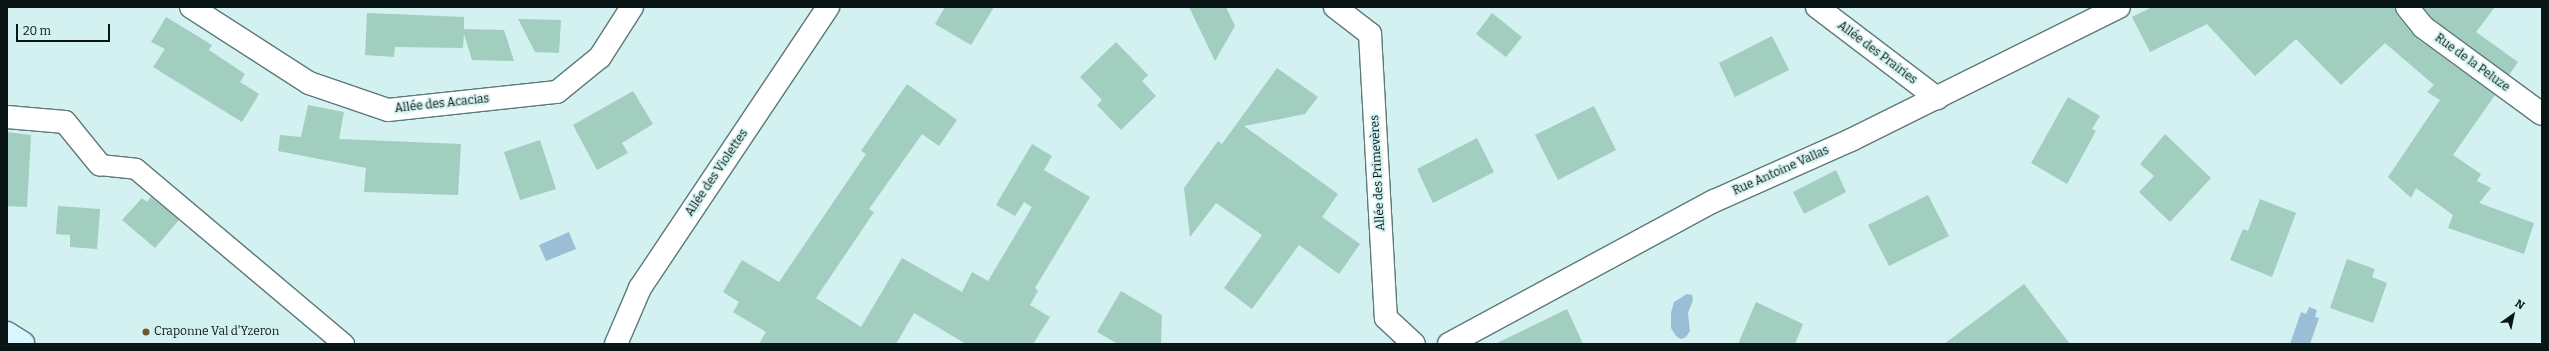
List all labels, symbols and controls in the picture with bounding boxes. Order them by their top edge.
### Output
scale bar [18,16,112,42]
street label: Allée des Prairies [1834,18,1920,88]
text: 20 m [23,24,51,38]
street label: Rue de la Peluze [2432,31,2512,95]
street label: Allée des Acacias [394,92,490,116]
street label: Allée des Primevères [1368,115,1388,231]
street label: Allée des Violettes [683,127,751,219]
street label: Rue Antoine Vallas [1731,143,1831,199]
north arrow [2493,295,2533,335]
text: N [2513,297,2527,312]
place label: Craponne Val d'Yzeron [154,325,279,339]
marker: Craponne Val d'Yzeron [141,327,151,337]

